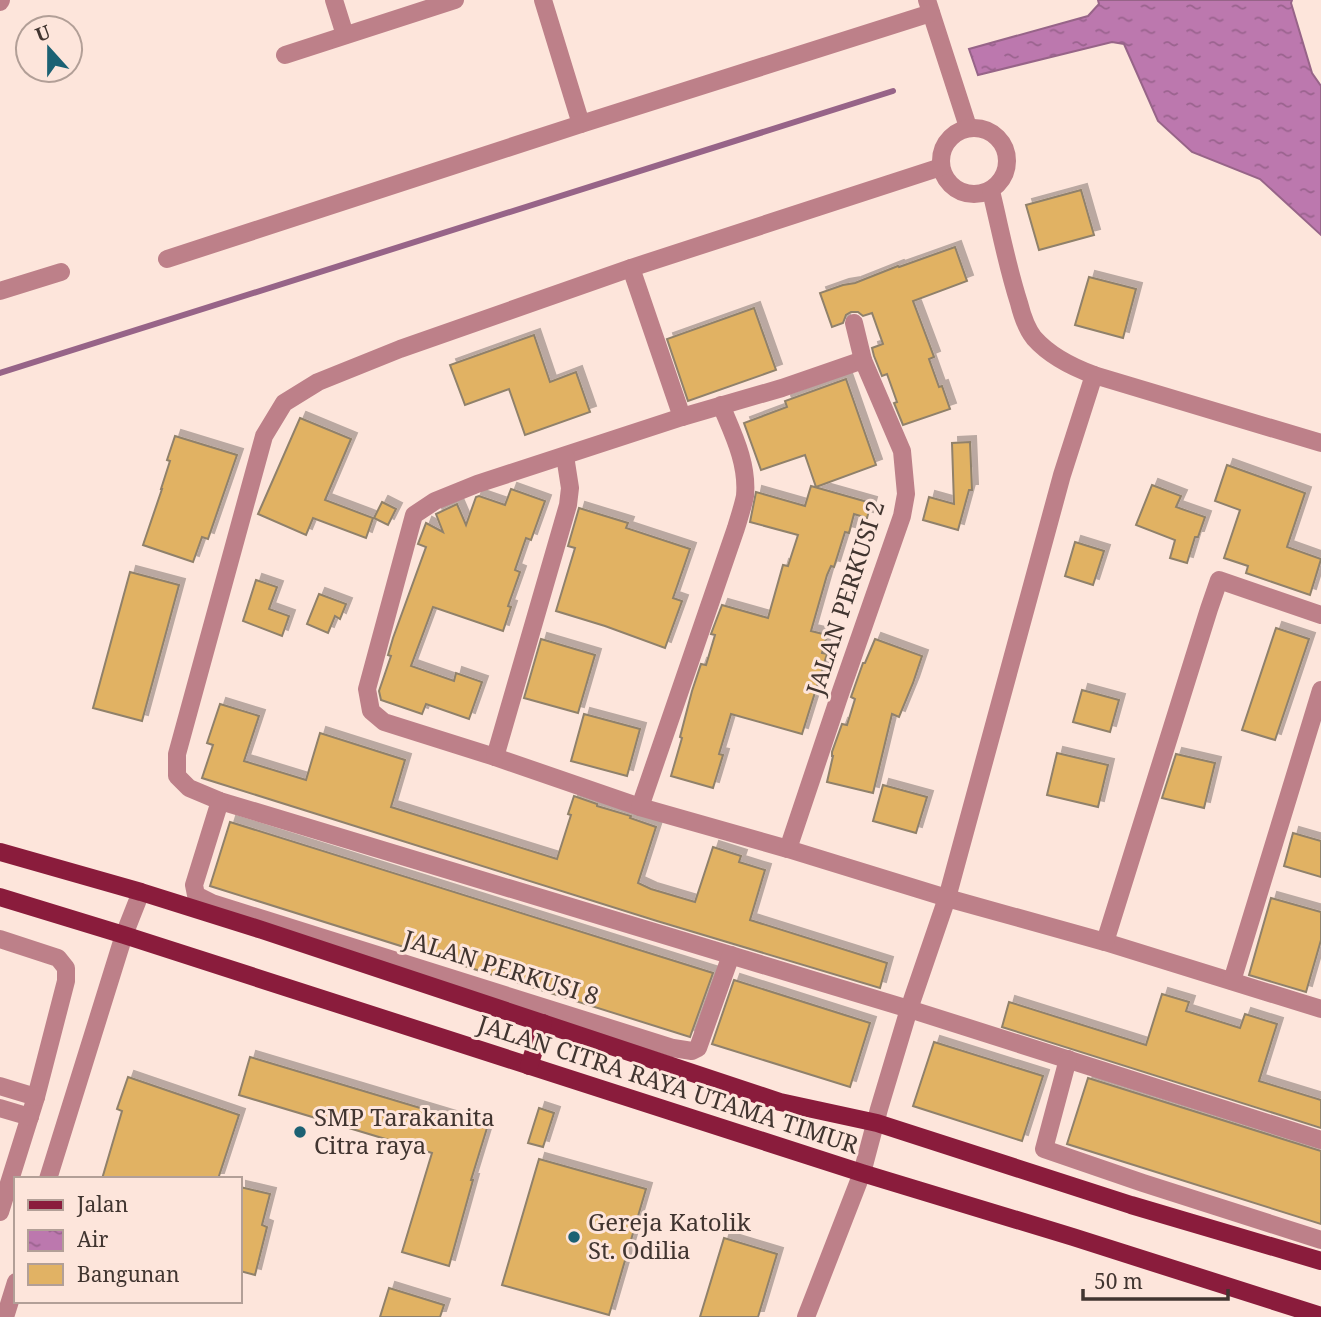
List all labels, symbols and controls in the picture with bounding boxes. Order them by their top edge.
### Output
north arrow [14,14,84,84]
text: U [32,18,54,48]
street label: JALAN PERKUSI 2 [797,496,892,700]
street label: JALAN PERKUSI 8 [399,921,603,1012]
street label: JALAN CITRA RAYA UTAMA TIMUR [473,1006,863,1161]
place label: SMP Tarakanita Citra raya [314,1100,495,1161]
marker: SMP Tarakanita Citra raya [292,1124,308,1140]
legend [14,1177,242,1303]
text: Jalan [76,1190,128,1218]
place label: Gereja Katolik St. Odilia [588,1205,752,1266]
text: Air [77,1225,109,1253]
marker: Gereja Katolik St. Odilia [566,1229,582,1245]
scale bar [1083,1258,1228,1302]
text: Bangunan [77,1260,180,1288]
text: 50 m [1094,1267,1143,1295]

